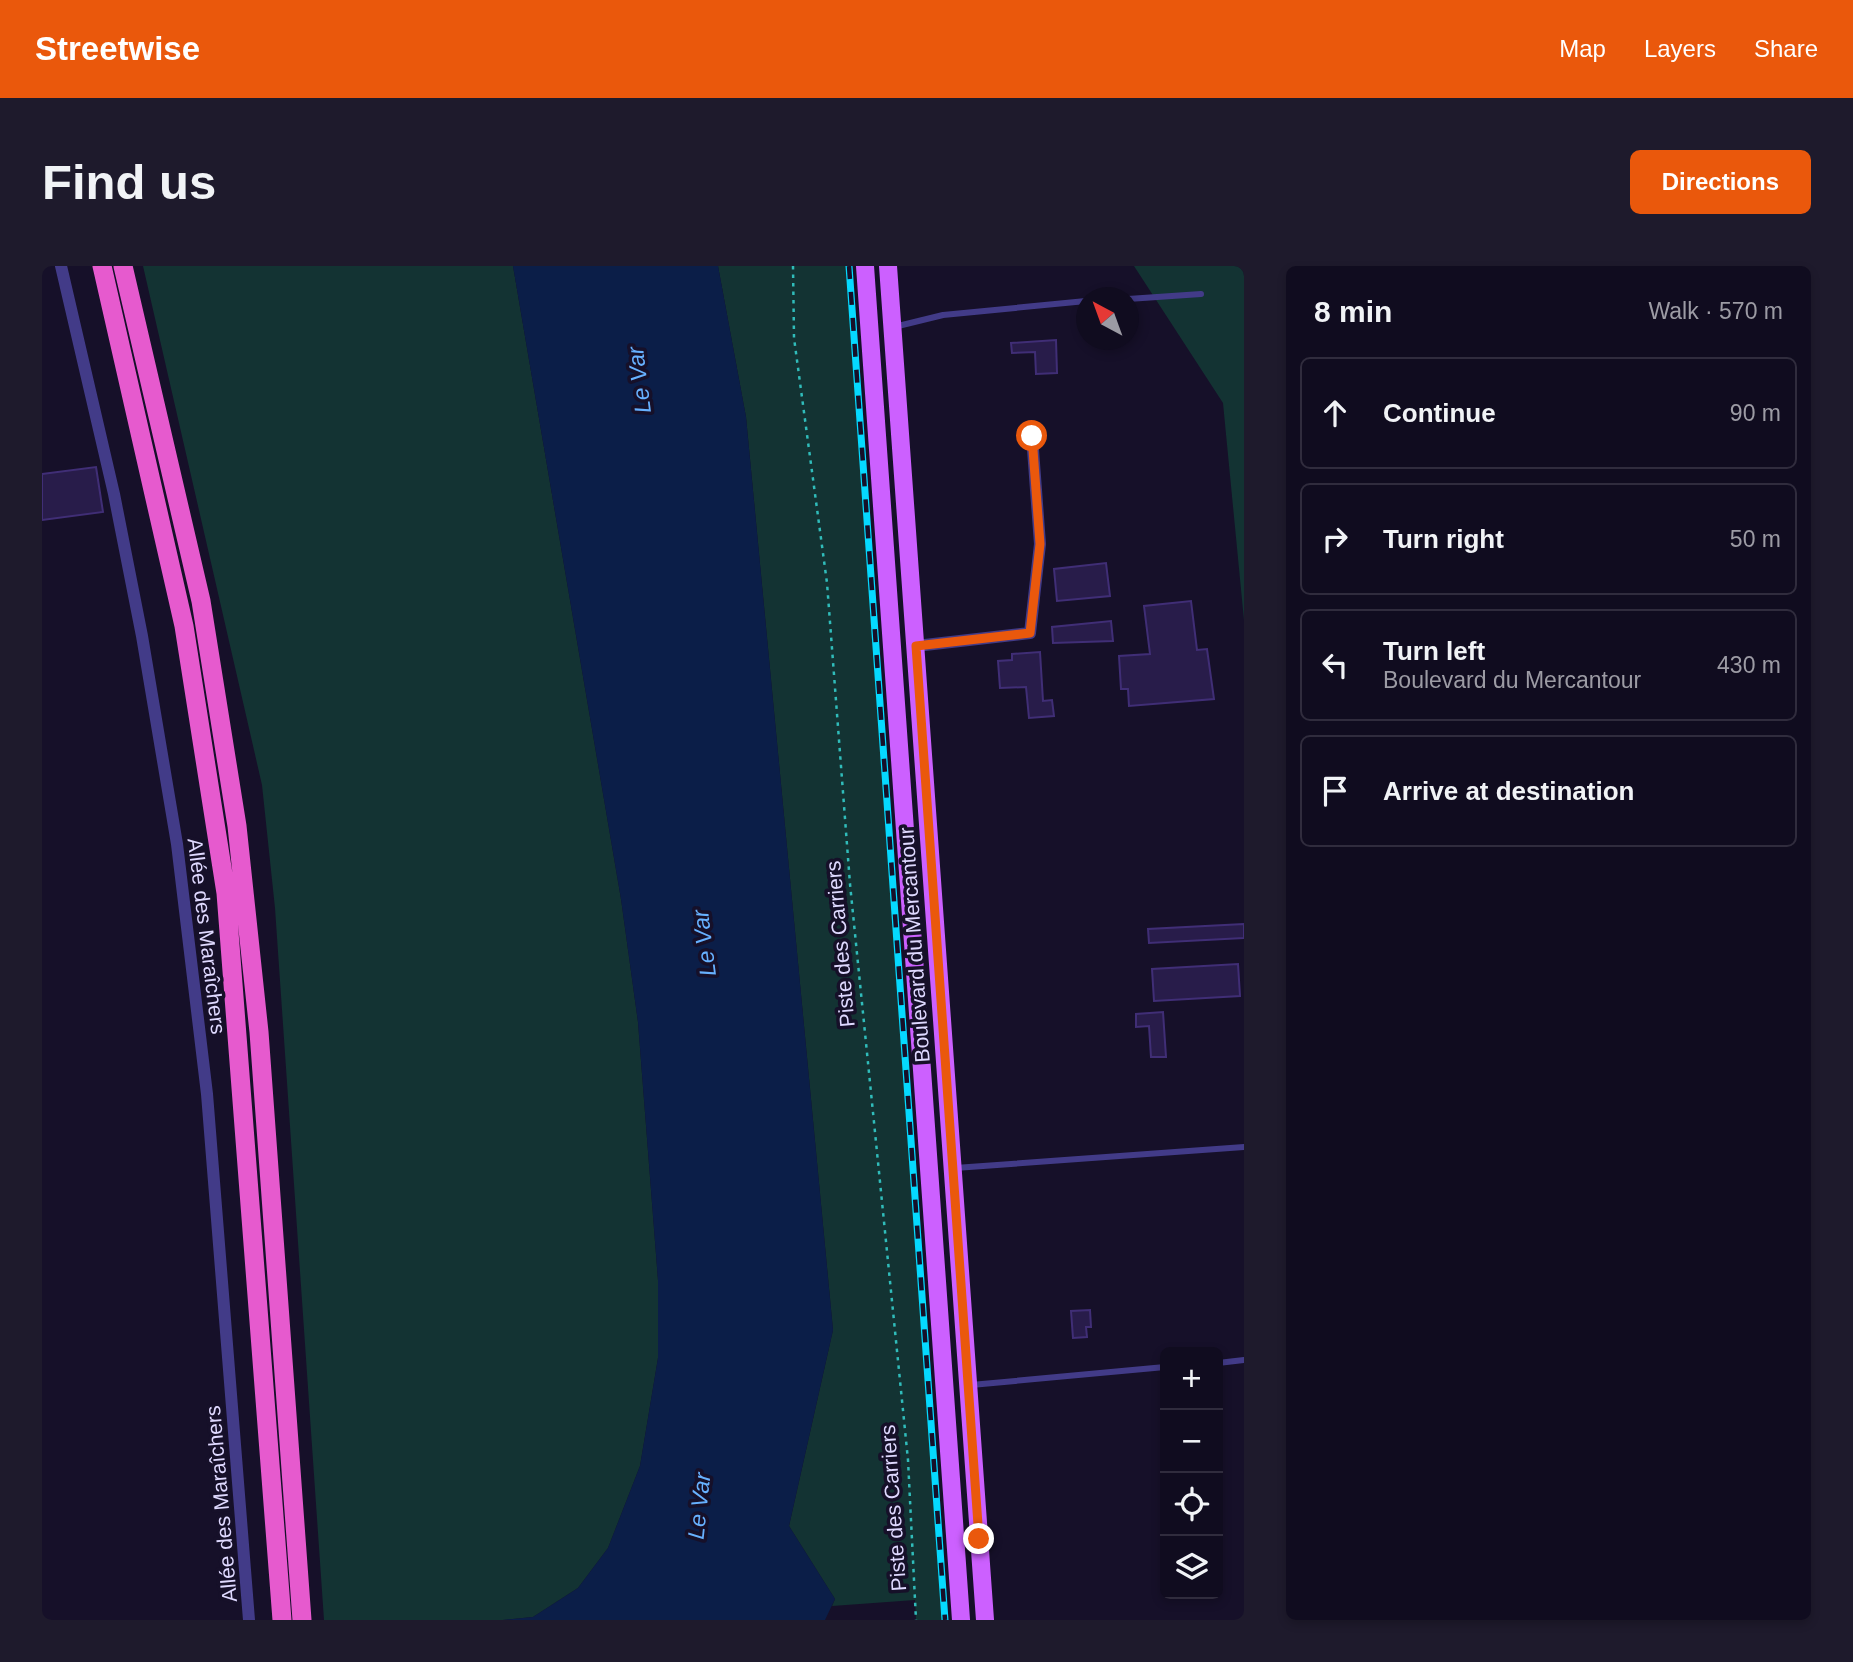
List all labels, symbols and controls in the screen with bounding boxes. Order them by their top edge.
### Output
text: Streetwise [35,30,200,67]
text: Map [1559,35,1606,62]
text: Layers [1644,35,1716,62]
text: Share [1754,35,1818,62]
button: Directions [1630,150,1811,214]
text: Find us [42,155,216,209]
north arrow [1076,287,1139,350]
text: 8 min [1314,295,1392,328]
text: Walk · 570 m [1648,298,1783,324]
water label: Le Var [622,344,656,415]
icon: ahead [1316,394,1354,432]
text: Continue [1383,398,1496,428]
text: 90 m [1730,400,1781,426]
route start [1016,420,1047,451]
icon: right [1316,520,1354,558]
text: Turn right [1383,524,1504,554]
text: 50 m [1730,526,1781,552]
text: Turn left [1383,636,1485,666]
icon: left [1316,646,1354,684]
text: 430 m [1717,652,1781,678]
text: Boulevard du Mercantour [1383,667,1641,693]
icon: arrive [1316,772,1354,810]
text: Arrive at destination [1383,776,1634,806]
street label: Boulevard du Mercantour [894,827,934,1063]
street label: Allée des Maraîchers [184,837,230,1035]
street label: Piste des Carriers [821,860,859,1028]
water label: Le Var [687,907,721,978]
map controls [1160,1347,1223,1599]
button: + [1160,1347,1223,1410]
street label: Allée des Maraîchers [201,1405,241,1603]
button: − [1160,1410,1223,1473]
street label: Piste des Carriers [876,1424,910,1592]
water label: Le Var [683,1470,716,1541]
button: locate [1160,1473,1223,1536]
route end [963,1523,994,1554]
button: layers [1160,1536,1223,1599]

